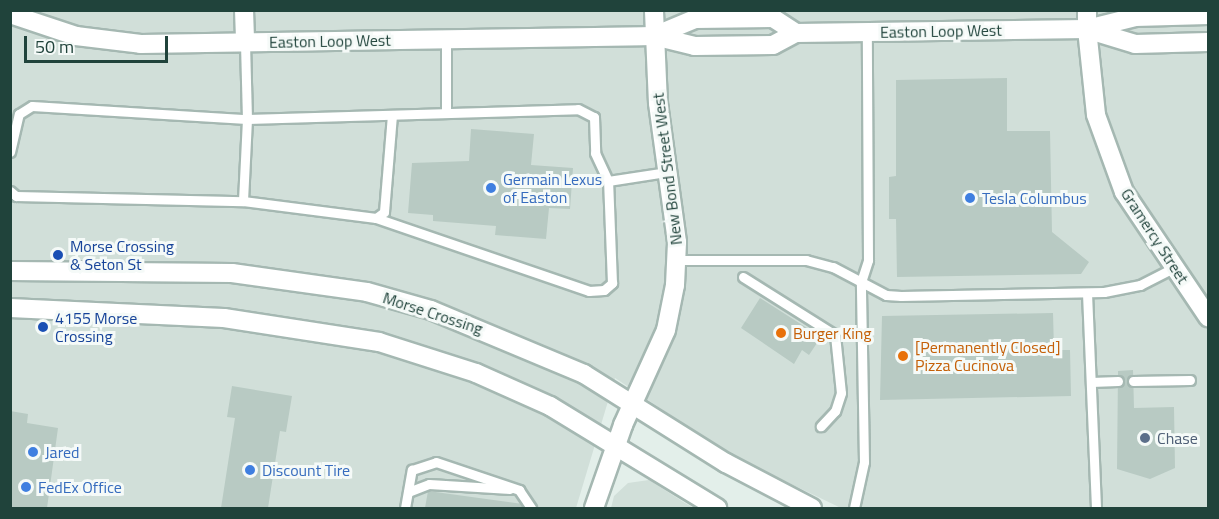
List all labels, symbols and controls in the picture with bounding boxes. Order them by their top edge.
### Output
street label: Easton Loop West [880,20,1002,42]
scale bar [27,24,171,62]
street label: Easton Loop West [269,30,391,52]
text: 50 m [35,33,74,60]
street label: New Bond Street West [648,92,686,246]
place label: Germain Lexus of Easton [503,169,602,207]
marker: Germain Lexus of Easton [484,181,498,195]
street label: Gramercy Street [1117,185,1193,287]
place label: Tesla Columbus [982,188,1087,208]
marker: Tesla Columbus [963,191,977,205]
place label: Morse Crossing & Seton St [70,236,174,274]
marker: Morse Crossing & Seton St [51,248,65,262]
street label: Morse Crossing [381,288,485,338]
place label: 4155 Morse Crossing [55,308,137,346]
marker: 4155 Morse Crossing [36,320,50,334]
place label: Burger King [793,323,872,343]
marker: Burger King [774,326,788,340]
place label: [Permanently Closed] Pizza Cucinova [915,337,1061,375]
marker: [Permanently Closed] Pizza Cucinova [896,349,910,363]
place label: Chase [1157,428,1198,448]
marker: Chase [1138,431,1152,445]
place label: Jared [45,442,80,462]
marker: Jared [26,445,40,459]
place label: Discount Tire [262,460,350,480]
marker: Discount Tire [243,463,257,477]
place label: FedEx Office [38,477,122,497]
marker: FedEx Office [19,480,33,494]

